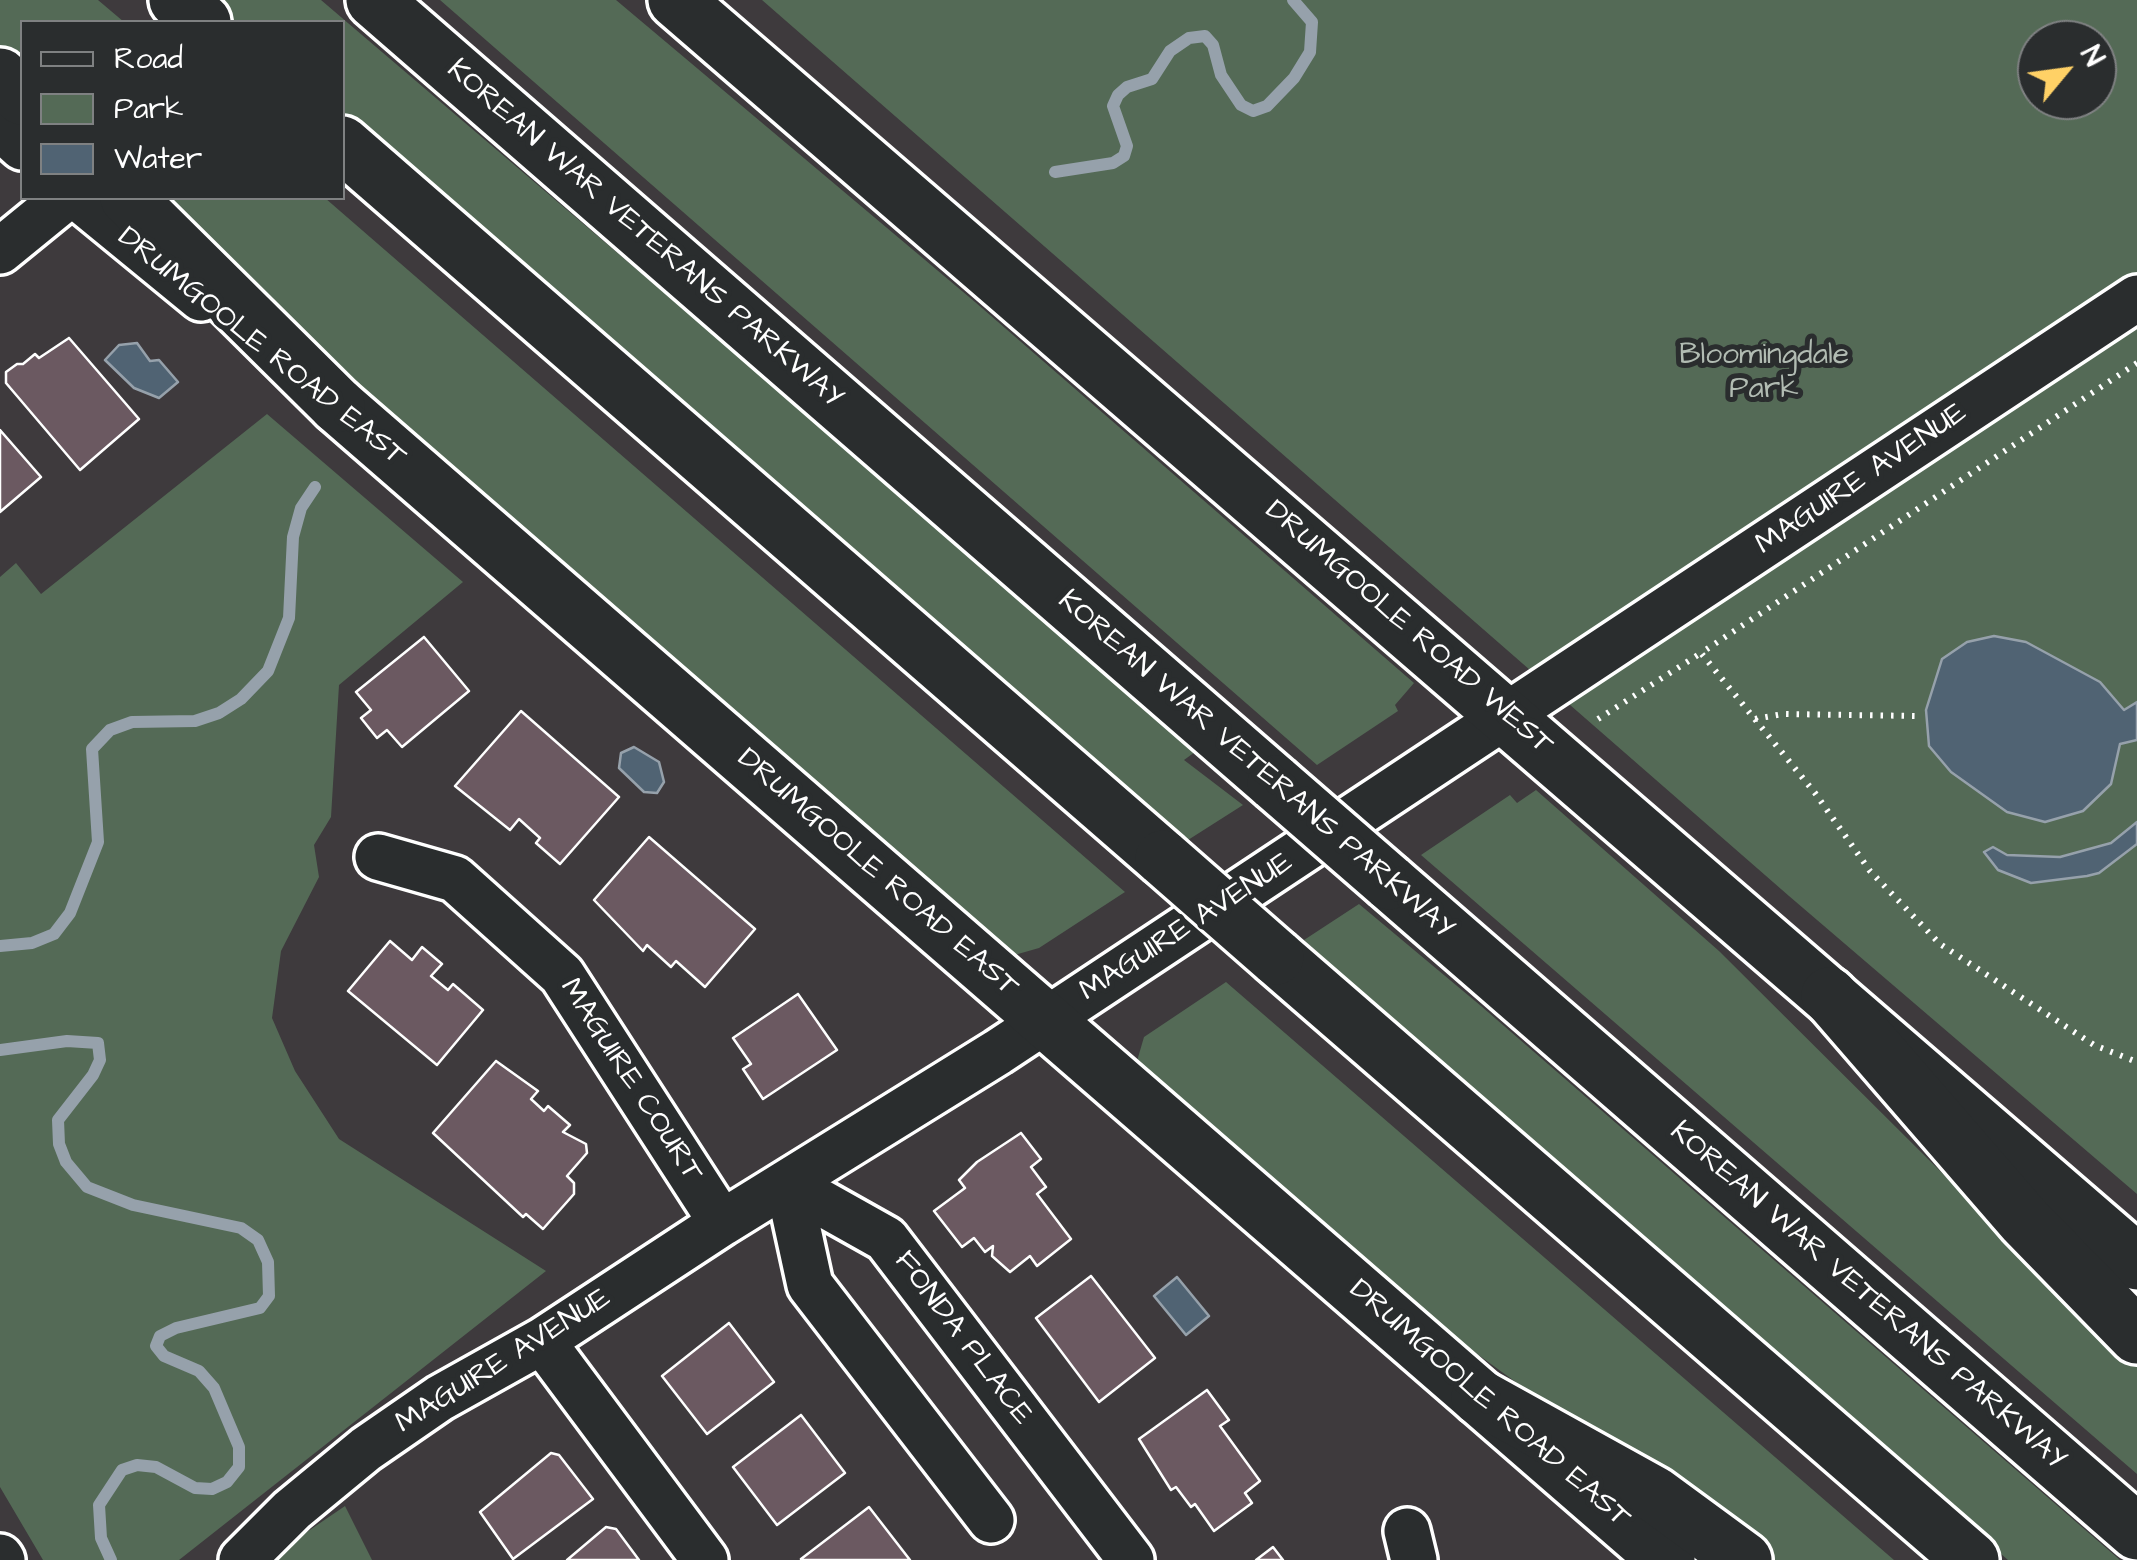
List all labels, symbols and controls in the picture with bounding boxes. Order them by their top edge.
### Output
legend [20,20,345,200]
north arrow [2017,20,2117,120]
text: Road [114,38,183,80]
text: N [2071,39,2113,73]
street label: KOREAN WAR VETERANS PARKWAY [438,53,850,417]
text: Park [114,88,183,130]
text: Water [114,138,202,180]
street label: DRUMGOOLE ROAD EAST [109,220,413,476]
park label: Bloomingdale Park [1679,339,1849,410]
street label: MAGUIRE AVENUE [1750,396,1974,564]
street label: DRUMGOOLE ROAD WEST [1257,494,1559,764]
street label: KOREAN WAR VETERANS PARKWAY [1049,584,1461,948]
street label: DRUMGOOLE ROAD EAST [729,742,1025,1006]
street label: MAGUIRE AVENUE [1074,846,1300,1010]
street label: MAGUIRE COURT [551,972,709,1190]
street label: KOREAN WAR VETERANS PARKWAY [1661,1115,2073,1479]
street label: FONDA PLACE [885,1245,1039,1433]
street label: DRUMGOOLE ROAD EAST [1341,1273,1637,1537]
street label: MAGUIRE AVENUE [390,1281,618,1443]

